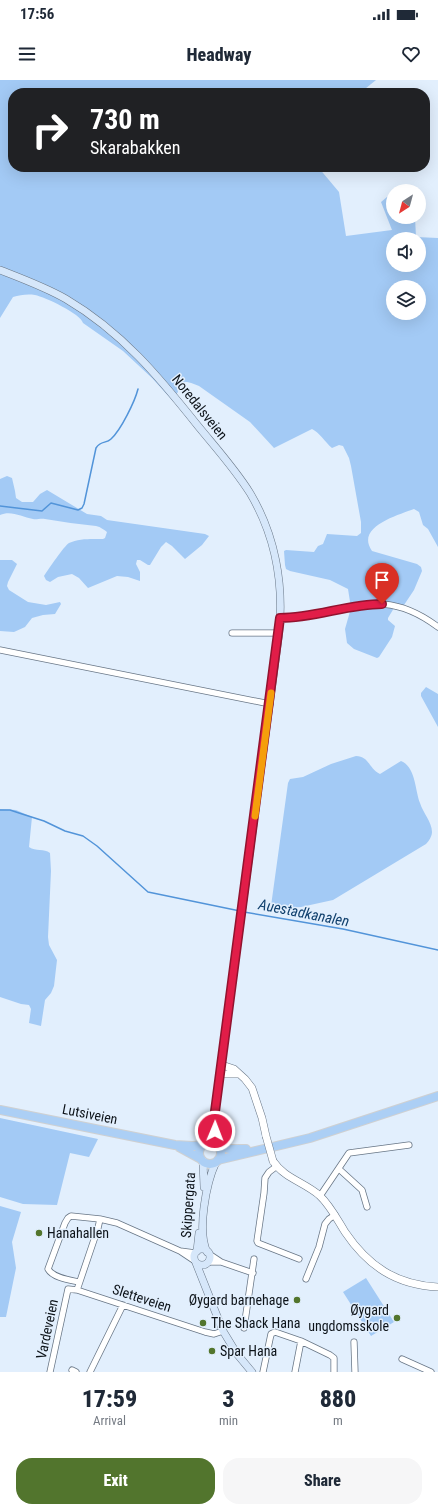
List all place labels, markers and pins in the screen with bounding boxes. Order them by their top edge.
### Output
pin [365,563,399,604]
place label: Hanahallen [47,1225,109,1241]
marker: Hanahallen [34,1228,44,1238]
place label: Øygard barnehage [189,1292,289,1308]
marker: Øygard barnehage [292,1295,302,1305]
place label: Øygard ungdomsskole [308,1302,389,1334]
marker: Øygard ungdomsskole [392,1313,402,1323]
place label: The Shack Hana [211,1315,300,1331]
marker: The Shack Hana [198,1318,208,1328]
place label: Spar Hana [220,1343,277,1359]
marker: Spar Hana [207,1346,217,1356]

